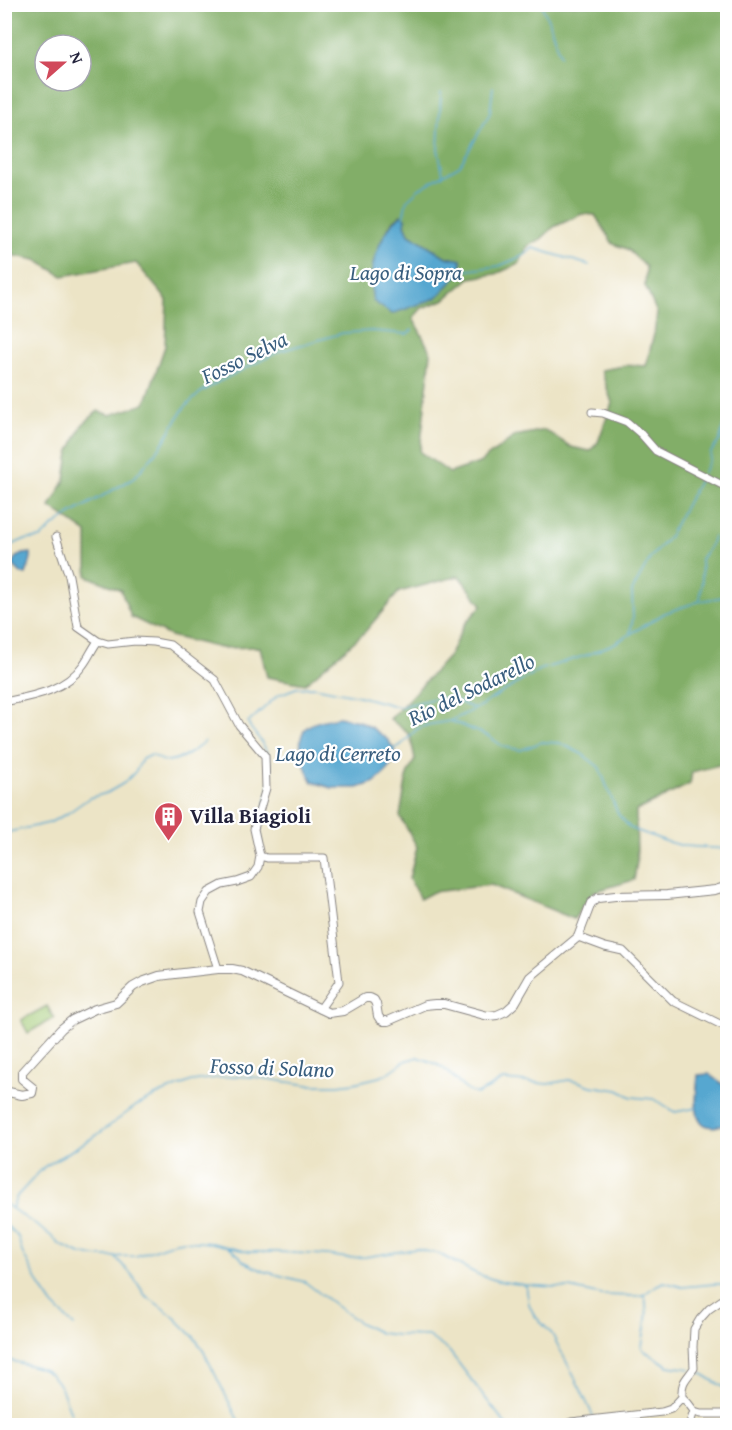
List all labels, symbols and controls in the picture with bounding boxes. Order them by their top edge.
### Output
north arrow [33,33,93,93]
text: N [64,48,90,67]
water label: Lago di Sopra [349,256,462,288]
water label: Fosso Selva [195,322,292,392]
water label: Rio del Sodarello [401,644,540,734]
water label: Lago di Cerreto [274,737,401,769]
building icon: Villa Biagioli [153,800,185,842]
place label: Villa Biagioli [190,800,312,831]
water label: Fosso di Solano [208,1049,335,1085]

